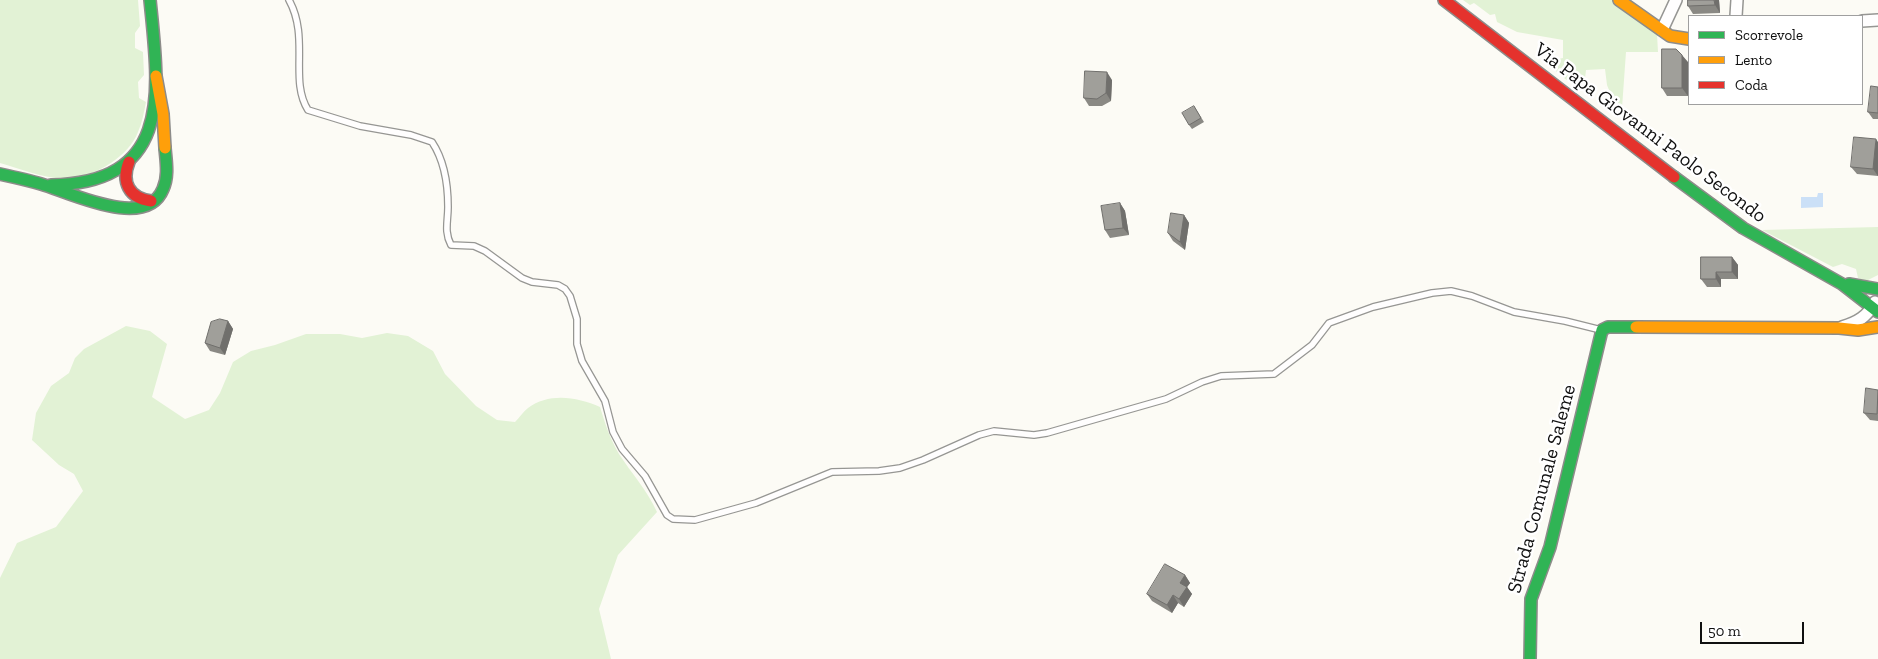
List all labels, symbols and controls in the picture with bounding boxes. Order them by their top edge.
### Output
legend [1688,15,1863,105]
text: Scorrevole [1735,26,1803,44]
street label: Via Papa Giovanni Paolo Secondo [1529,38,1771,228]
text: Lento [1735,51,1772,69]
text: Coda [1735,76,1768,94]
street label: Strada Comunale Saleme [1503,382,1581,596]
scale bar [1703,612,1807,644]
text: 50 m [1708,622,1741,640]

